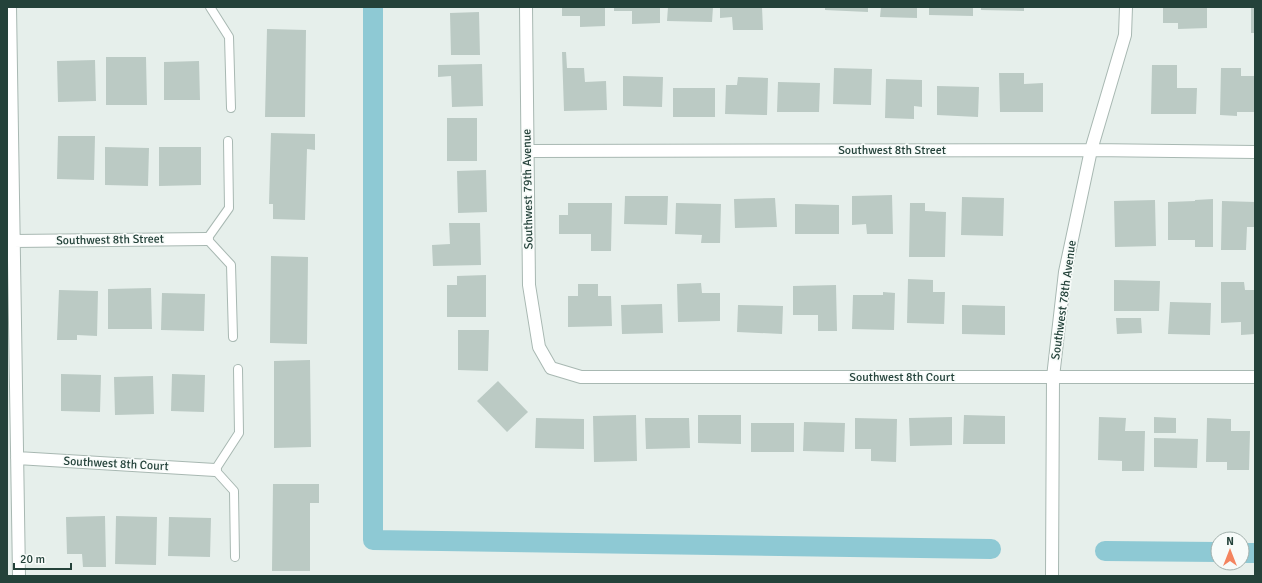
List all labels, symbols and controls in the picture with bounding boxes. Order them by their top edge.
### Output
street label: Southwest 79th Avenue [519,129,537,249]
street label: Southwest 8th Street [838,143,946,158]
street label: Southwest 8th Street [56,232,164,248]
street label: Southwest 78th Avenue [1048,239,1080,361]
street label: Southwest 8th Court [849,370,955,385]
street label: Southwest 8th Court [63,454,169,474]
north arrow [1210,531,1250,571]
text: N [1226,535,1234,548]
scale bar [14,545,71,571]
text: 20 m [20,552,45,567]

